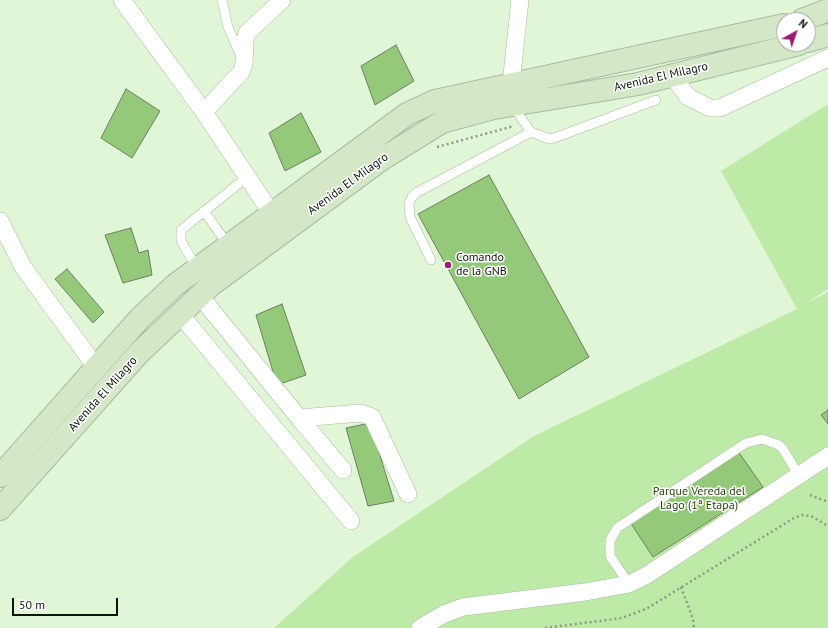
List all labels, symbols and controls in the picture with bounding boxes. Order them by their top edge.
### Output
north arrow [776,12,816,52]
text: N [796,16,810,31]
street label: Avenida El Milagro [613,59,709,95]
street label: Avenida El Milagro [305,150,391,218]
place label: Comando de la GNB [456,251,507,279]
marker: Comando de la GNB [443,260,453,270]
street label: Avenida El Milagro [66,354,140,434]
park label: Parque Vereda del Lago (1ª Etapa) [653,485,745,513]
scale bar [14,590,120,616]
text: 50 m [19,597,45,612]

